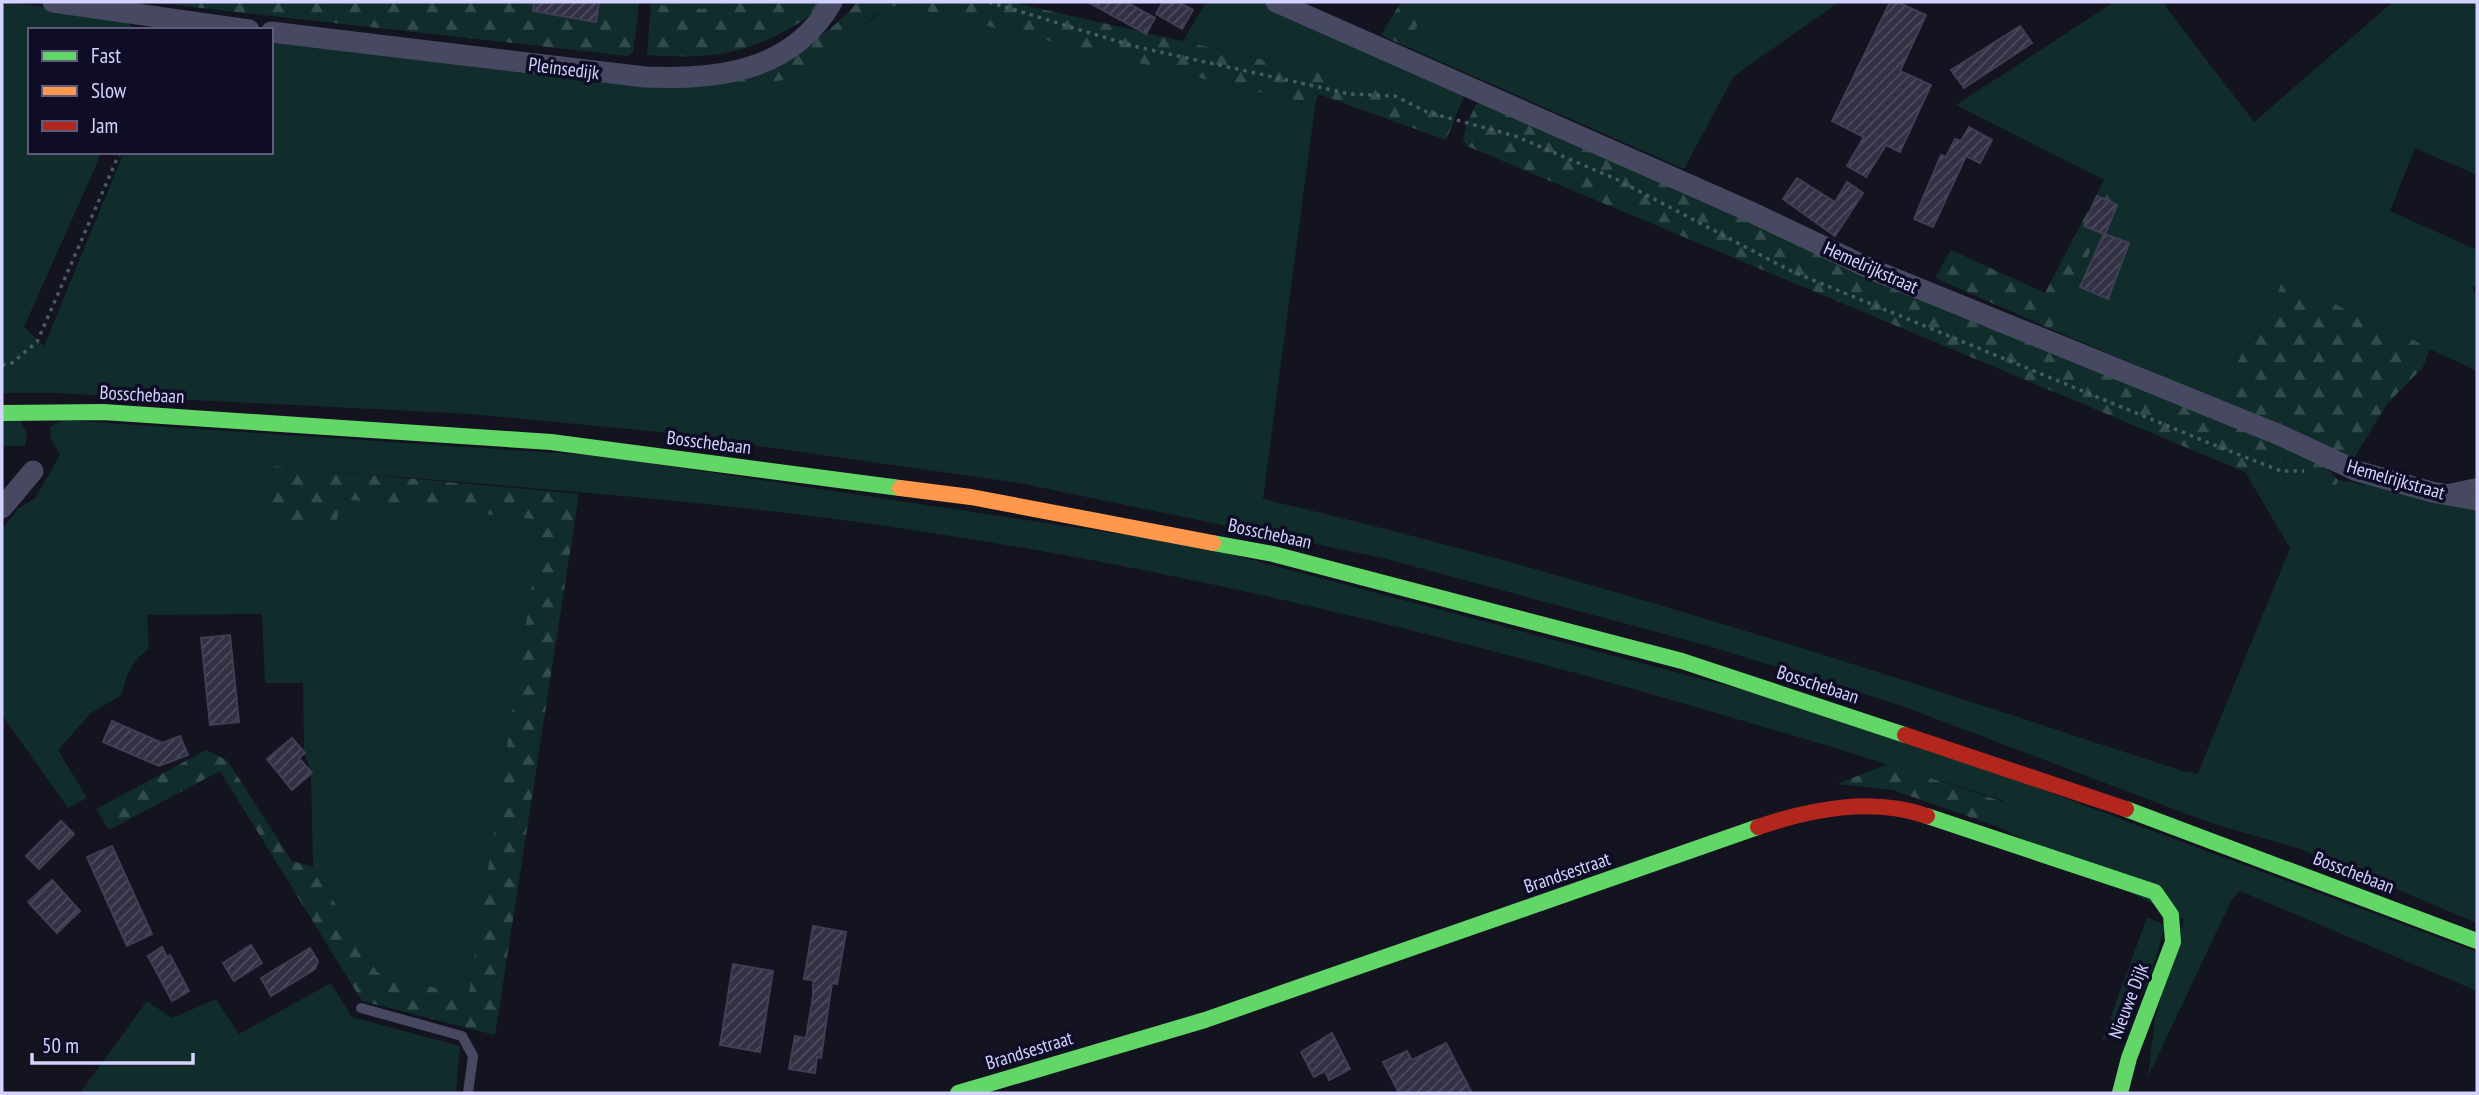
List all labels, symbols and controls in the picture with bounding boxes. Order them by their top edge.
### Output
legend [28,28,273,154]
text: Fast [91,42,121,69]
street label: Pleinsedijk [527,52,602,84]
text: Slow [91,77,127,104]
text: Jam [90,112,118,139]
street label: Hemelrijkstraat [1820,236,1923,299]
street label: Bosschebaan [99,380,185,408]
street label: Bosschebaan [665,425,753,459]
street label: Hemelrijkstraat [2344,454,2448,505]
street label: Bosschebaan [1226,512,1314,554]
street label: Bosschebaan [1774,659,1862,709]
street label: Brandsestraat [1521,846,1614,898]
street label: Bosschebaan [2310,846,2398,898]
street label: Nieuwe Dijk [2103,959,2154,1042]
scale bar [32,1021,192,1066]
street label: Brandsestraat [983,1025,1076,1075]
text: 50 m [42,1032,79,1059]

